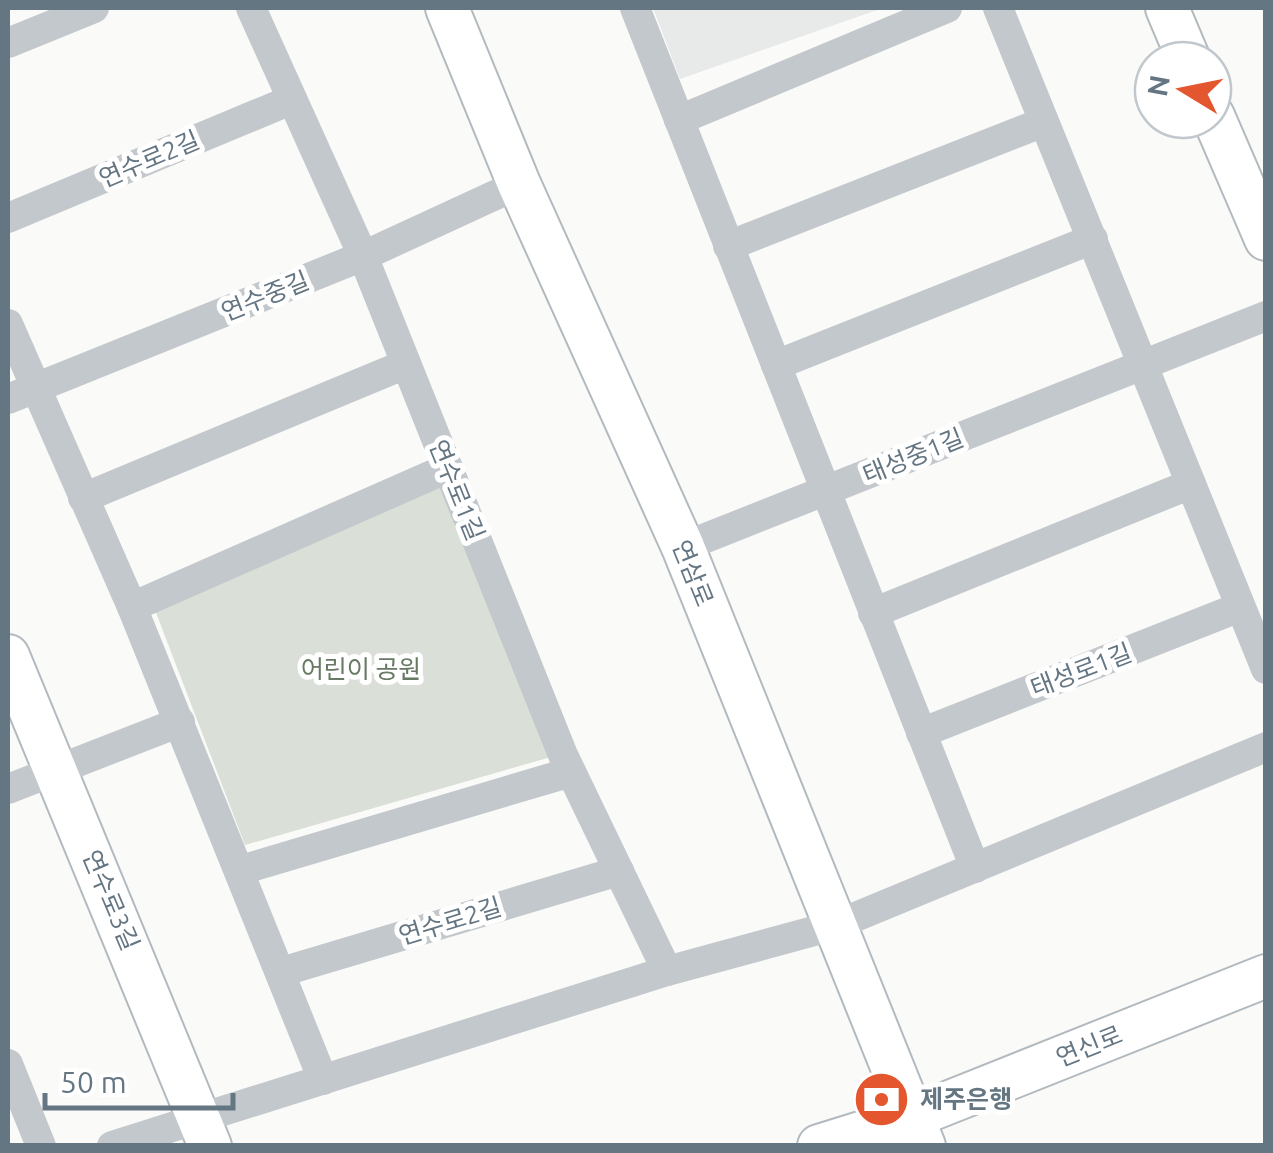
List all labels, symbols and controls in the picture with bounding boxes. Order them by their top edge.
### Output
north arrow [1133,40,1233,140]
text: N [1141,73,1175,99]
street label: 연수로2길 [95,125,203,193]
street label: 연수중길 [217,266,313,326]
street label: 태성중1길 [859,423,967,489]
street label: 연수로1길 [424,436,490,544]
street label: 연삼로 [667,536,719,610]
street label: 태성로1길 [1026,638,1136,702]
park label: 어린이 공원 [301,655,421,683]
street label: 연수로3길 [77,846,145,954]
street label: 연수로2길 [395,892,505,950]
street label: 연신로 [1052,1020,1126,1072]
scale bar [45,1048,232,1110]
text: 50 m [60,1065,127,1099]
bank icon: 제주은행 [851,1069,911,1129]
place label: 제주은행 [920,1085,1012,1113]

